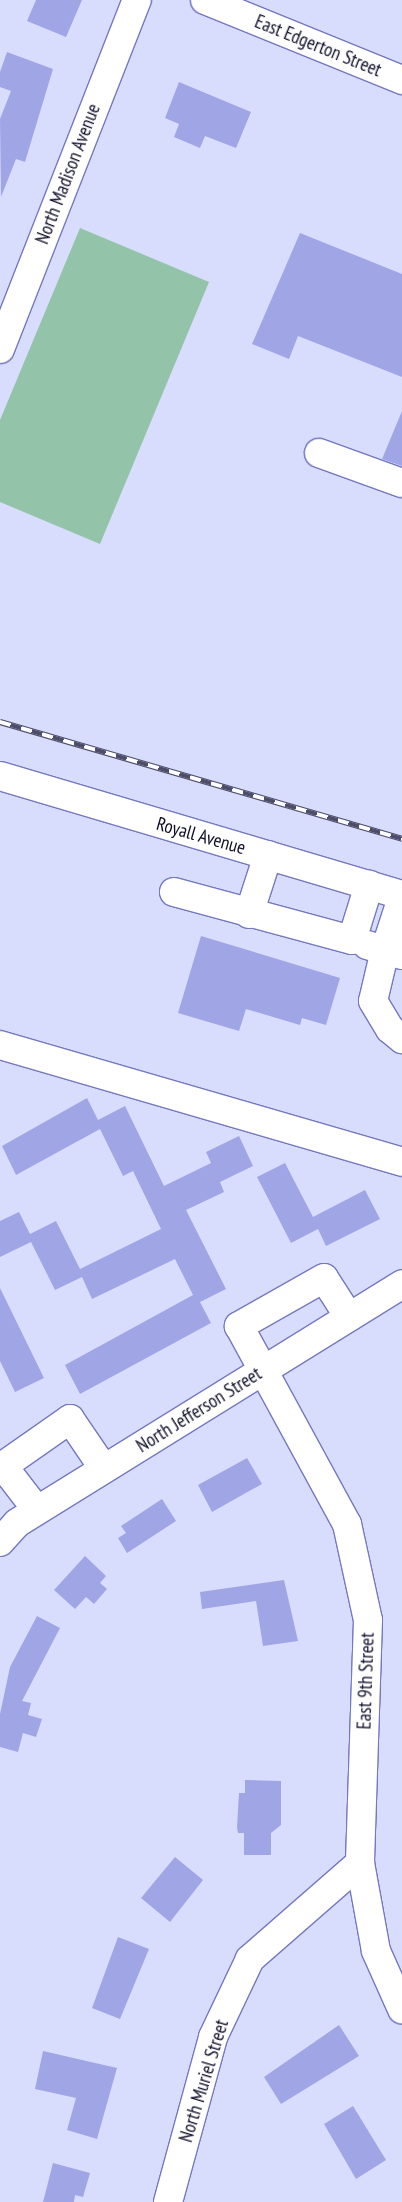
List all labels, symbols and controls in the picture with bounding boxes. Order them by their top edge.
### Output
street label: East Edgerton Street [251,10,385,82]
street label: North Madison Avenue [31,100,105,248]
street label: Royall Avenue [154,812,248,860]
street label: North Jefferson Street [132,1362,266,1458]
street label: East 9th Street [353,1632,379,1730]
street label: North Muriel Street [175,2017,233,2145]

